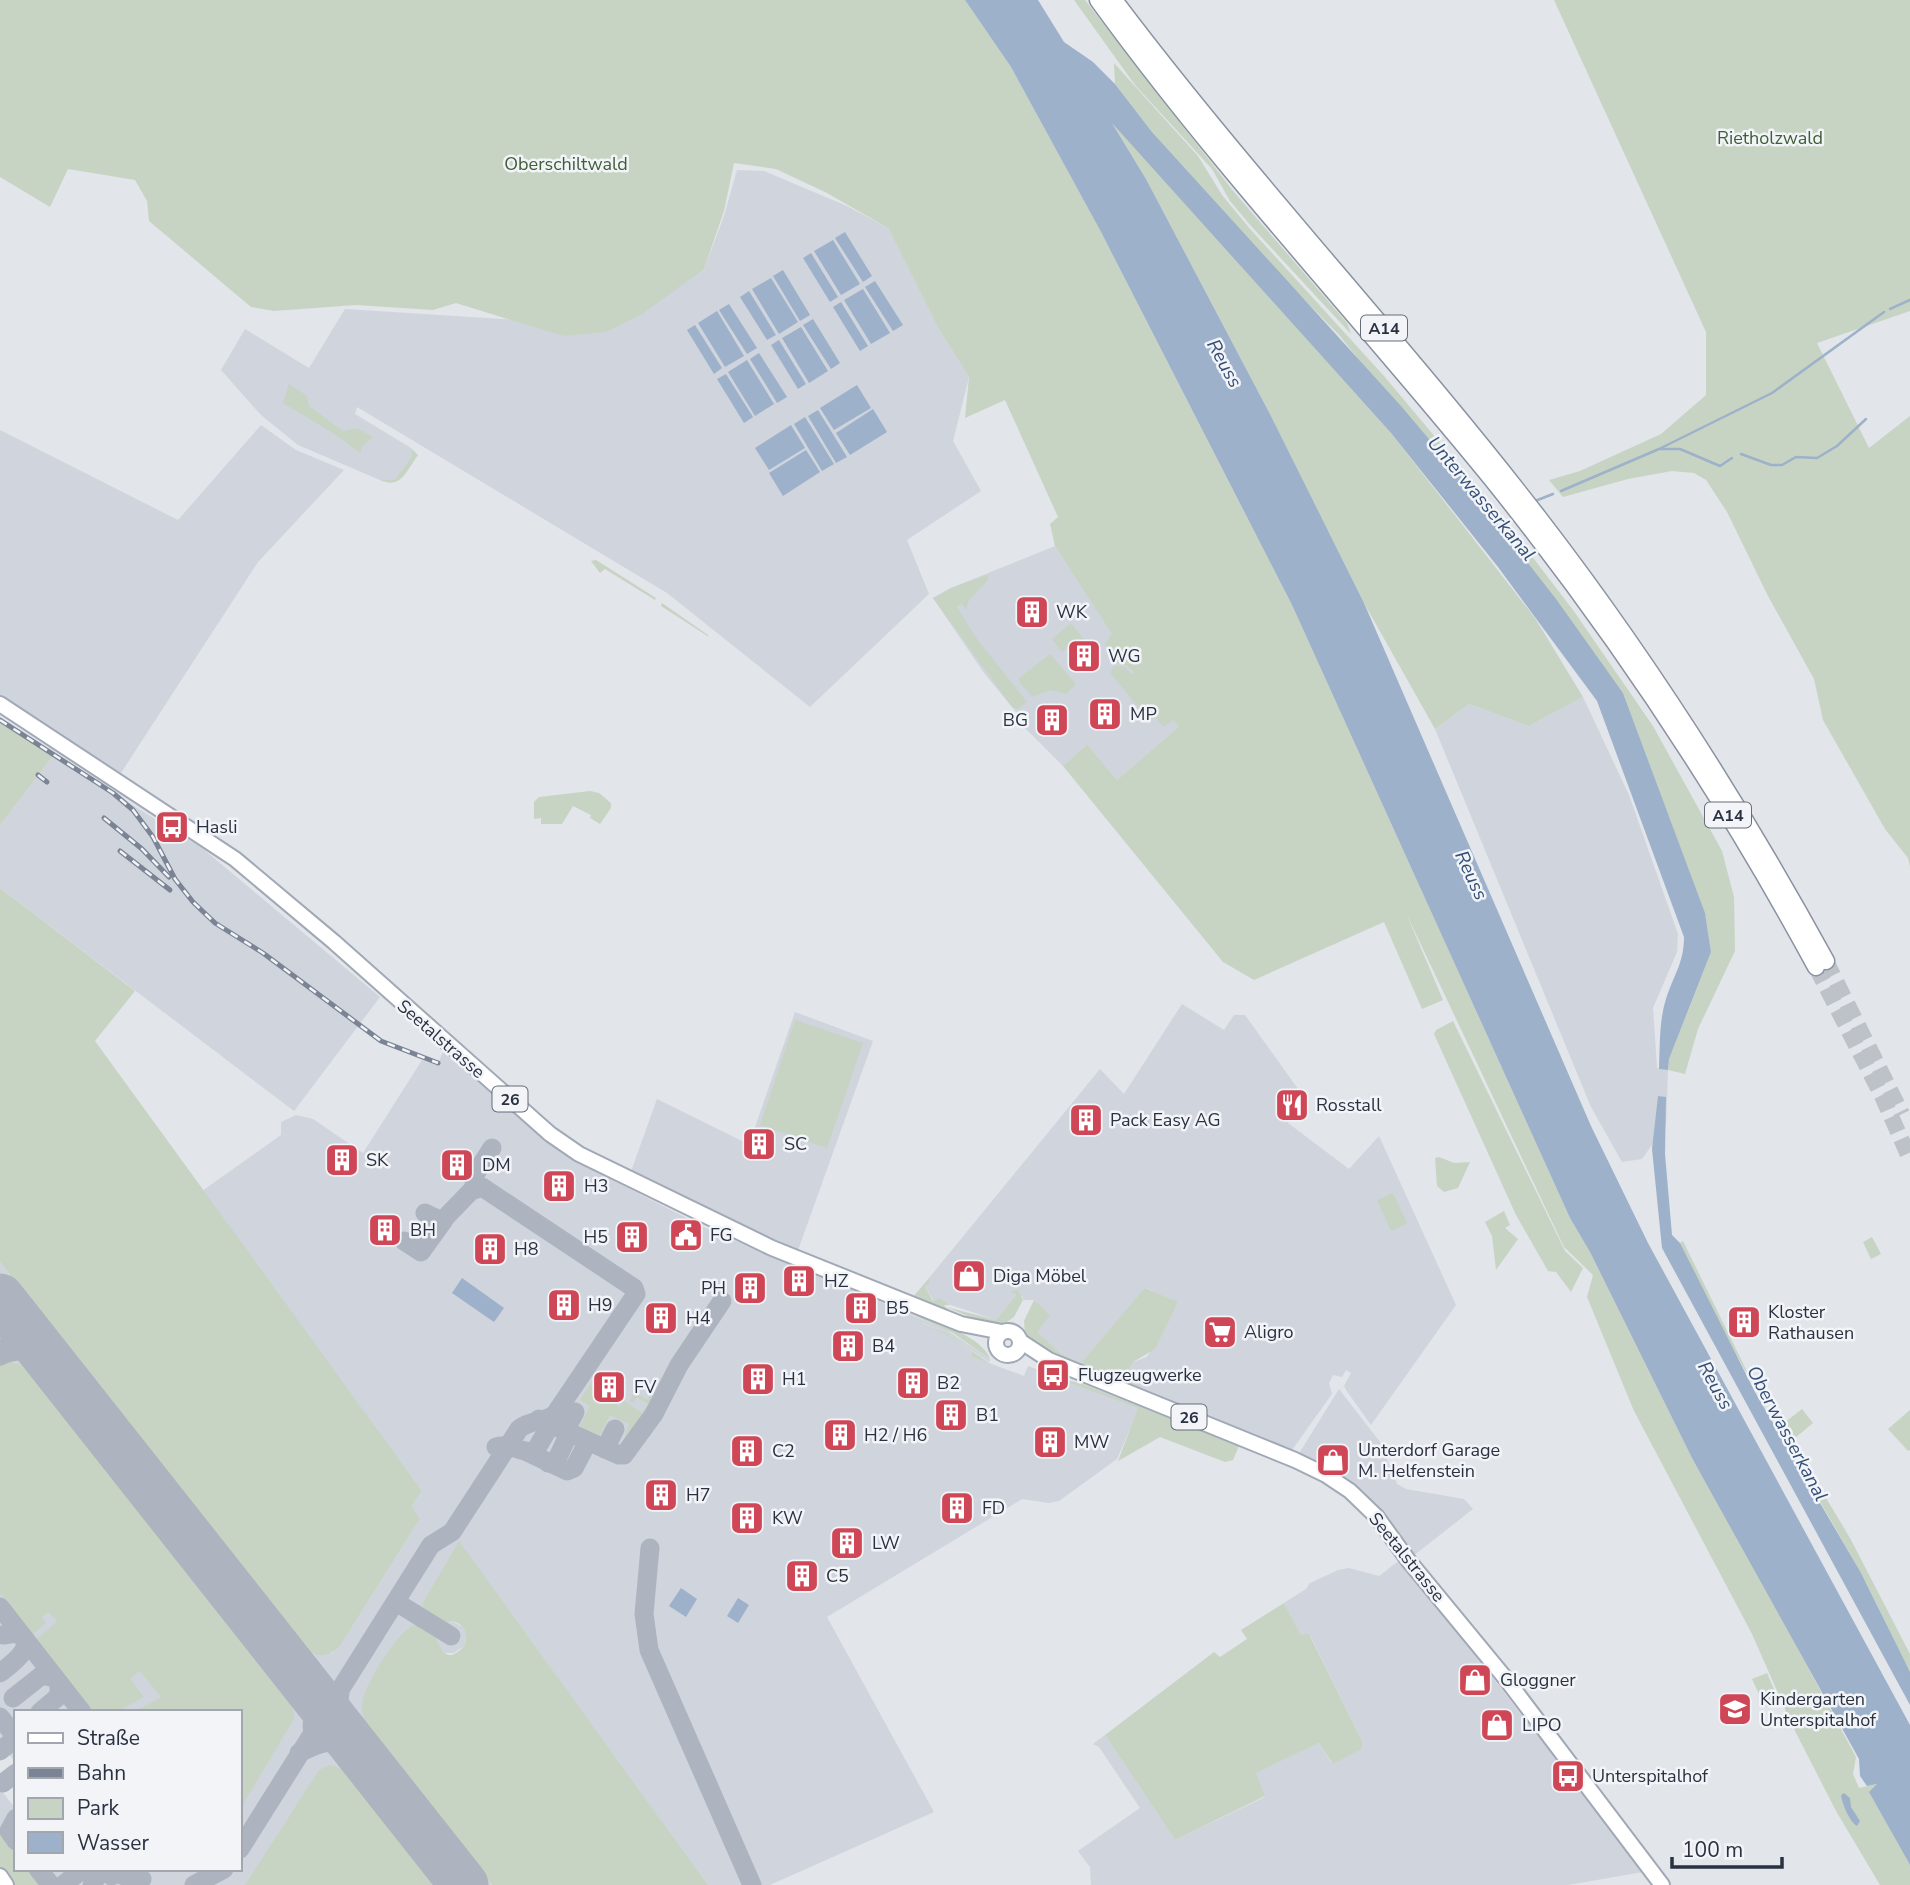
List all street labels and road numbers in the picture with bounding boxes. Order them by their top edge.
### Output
road number: A14 [1361,316,1407,340]
road number: A14 [1705,802,1751,828]
street label: Seetalstrasse [392,994,490,1084]
road number: 26 [492,1086,528,1112]
road number: 26 [1172,1404,1206,1429]
street label: Seetalstrasse [1363,1507,1451,1607]

